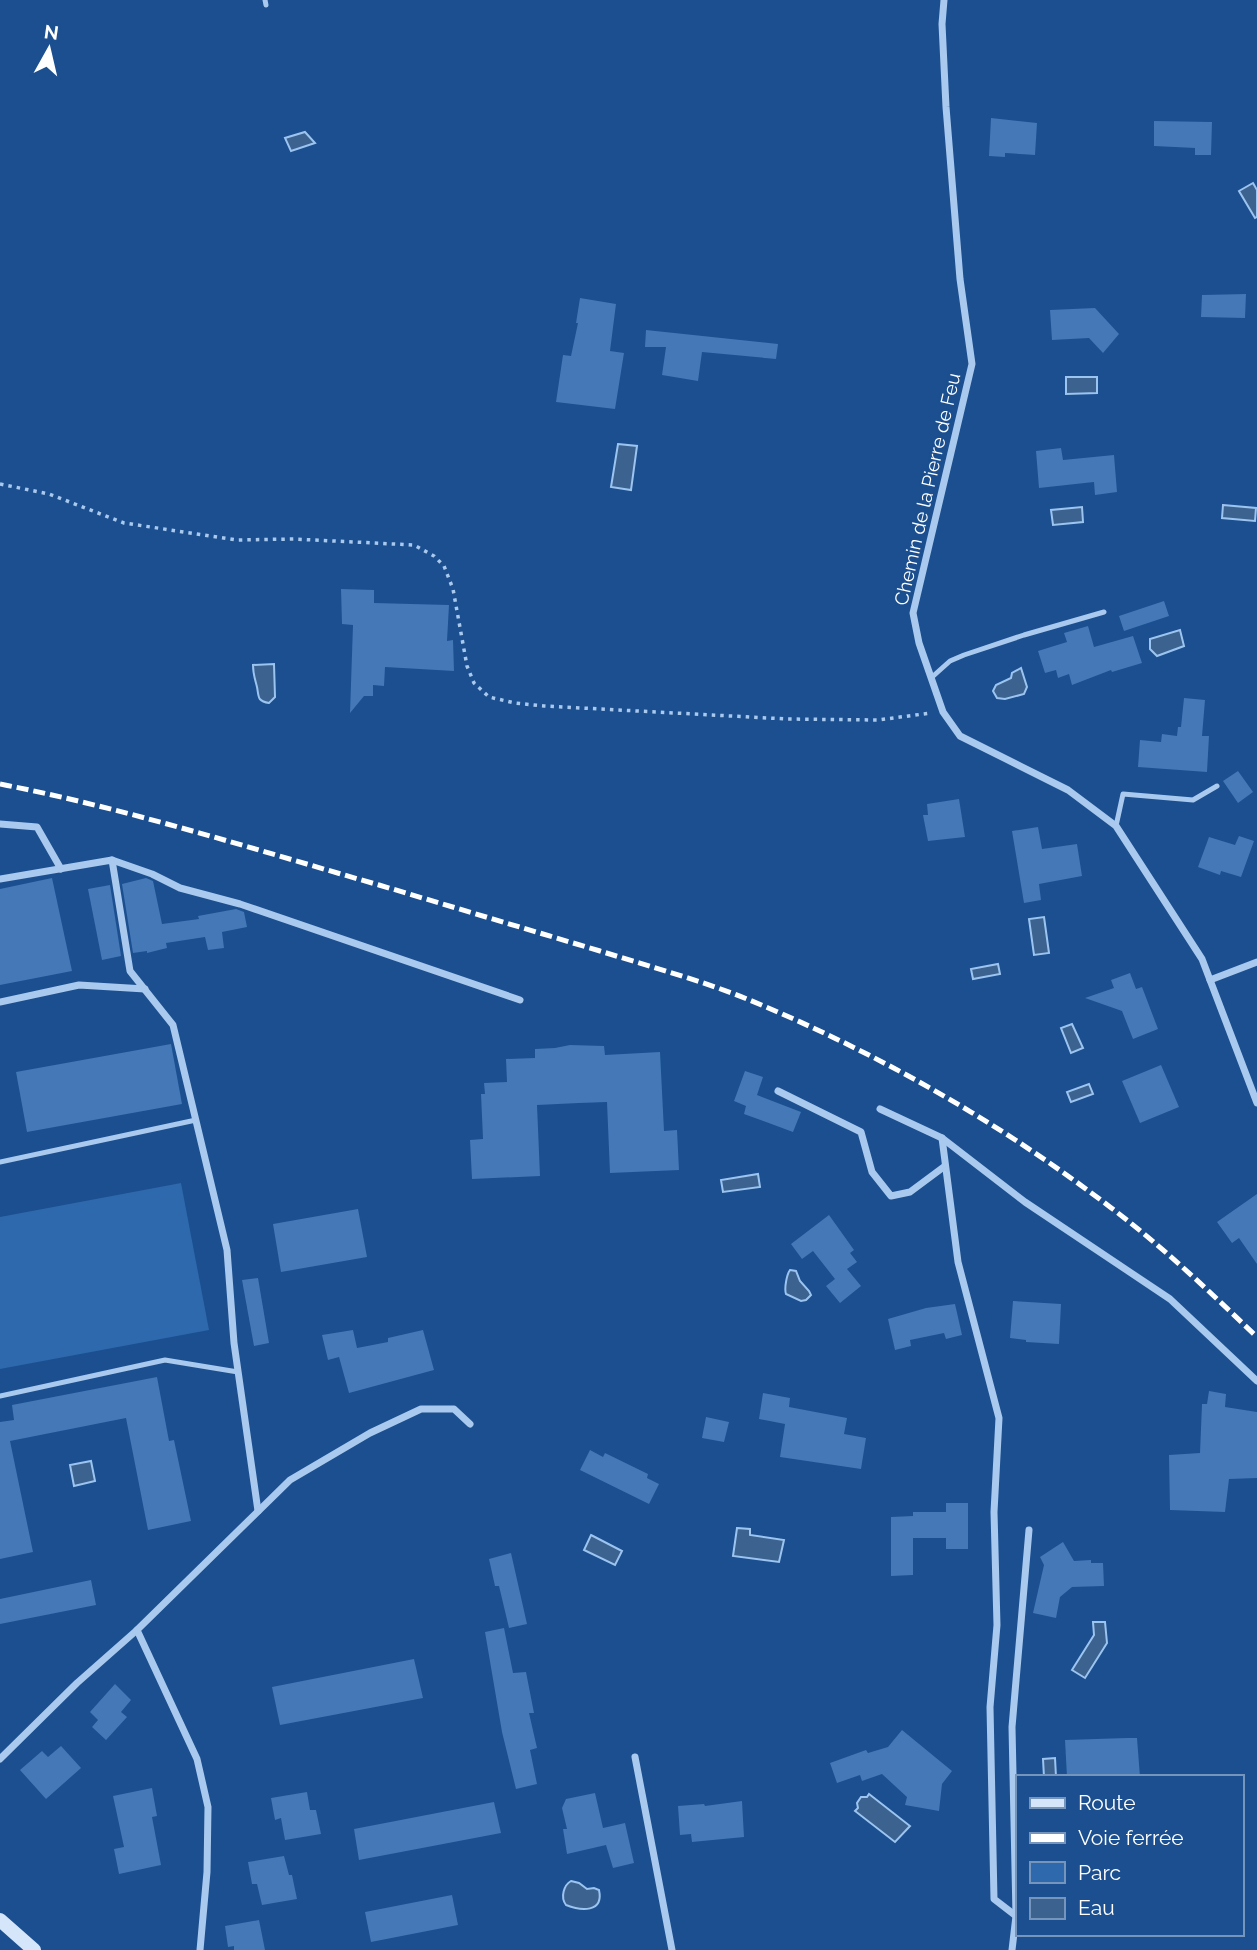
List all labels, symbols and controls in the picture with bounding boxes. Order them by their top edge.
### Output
north arrow [14,14,84,84]
text: N [43,20,60,44]
street label: Chemin de la Pierre de Feu [890,371,964,607]
legend [1016,1775,1243,1936]
text: Route [1078,1790,1136,1815]
text: Voie ferrée [1078,1825,1184,1850]
text: Parc [1078,1860,1121,1885]
text: Eau [1078,1895,1115,1920]

